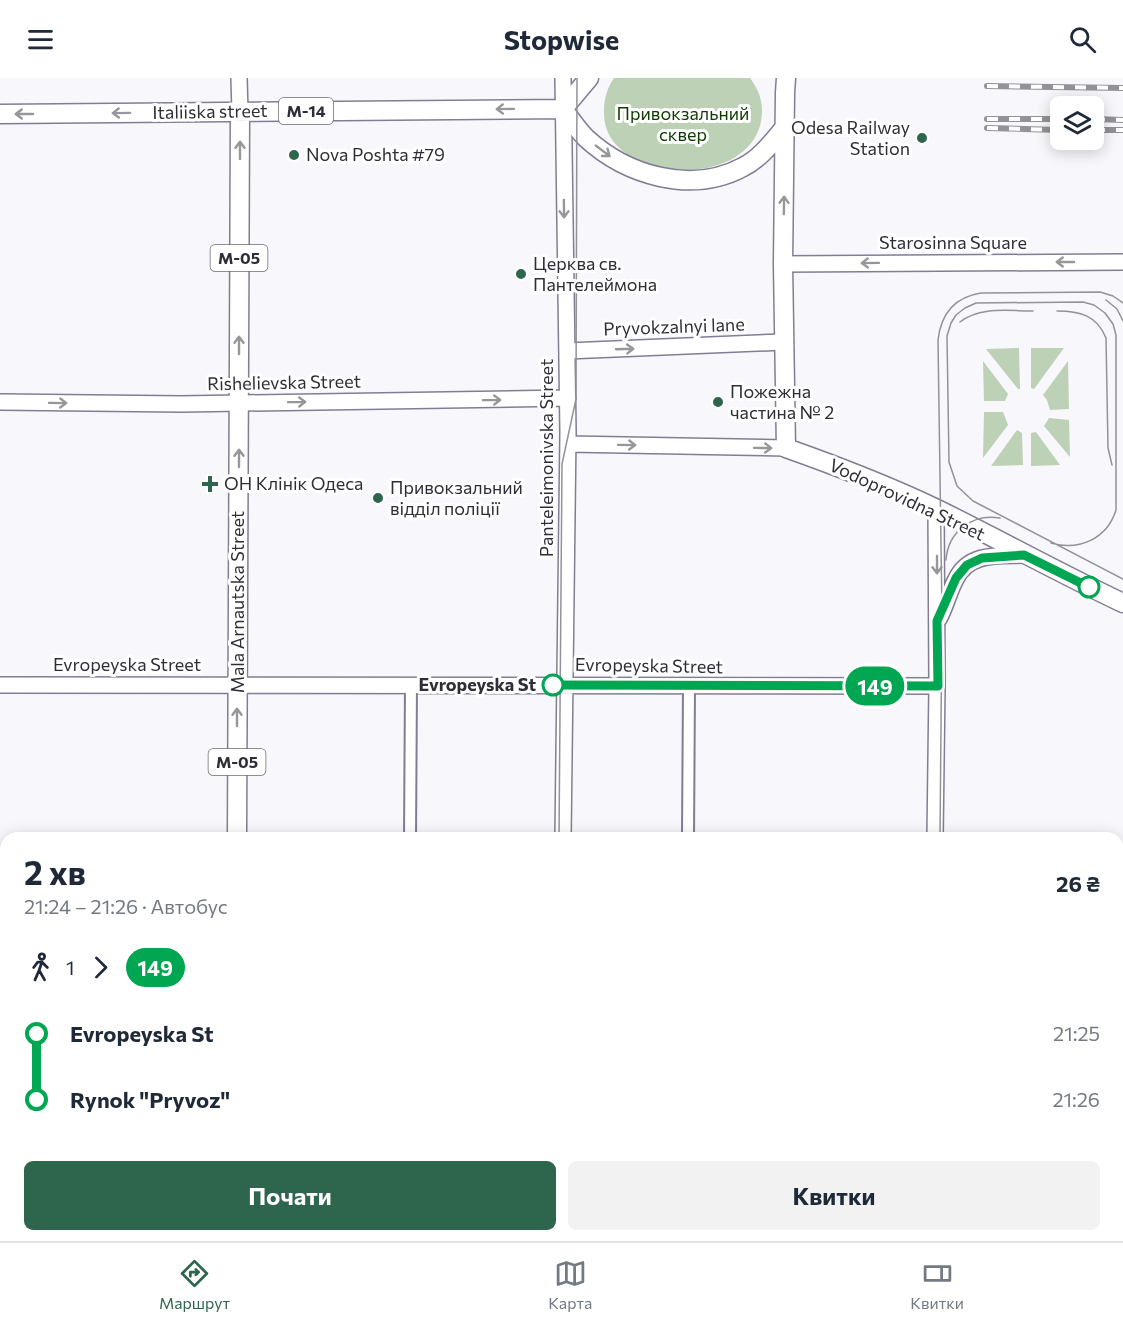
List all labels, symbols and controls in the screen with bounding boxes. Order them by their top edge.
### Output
icon: menu [24,23,57,56]
text: Stopwise [504,23,619,56]
icon: search [1066,23,1099,56]
map controls [1050,96,1104,150]
button: layers [1050,96,1104,150]
road number: М-14 [279,98,333,124]
street label: Italiiska street [152,99,268,123]
park label: Привокзальний сквер [617,102,749,145]
one-way arrow [495,104,515,115]
one-way arrow [111,107,131,119]
one-way arrow [15,108,35,120]
place label: Odesa Railway Station [791,116,910,159]
marker: Odesa Railway Station [915,131,929,145]
one-way arrow [234,140,246,160]
place label: Nova Poshta #79 [306,143,445,165]
one-way arrow [595,144,611,157]
marker: Nova Poshta #79 [287,148,301,162]
one-way arrow [778,196,790,216]
one-way arrow [559,199,570,219]
street label: Starosinna Square [879,231,1027,253]
road number: М-05 [210,245,268,271]
place label: Церква св. Пантелеймона [533,252,657,295]
one-way arrow [1055,256,1075,268]
one-way arrow [860,257,880,269]
marker: Церква св. Пантелеймона [514,267,528,281]
street label: Pryvokzalnyi lane [603,313,745,339]
one-way arrow [233,335,245,355]
one-way arrow [615,343,635,354]
street label: Panteleimonivska Street [535,359,557,557]
street label: Rishelievska Street [207,370,361,394]
place label: Пожежна частина № 2 [730,380,834,423]
one-way arrow [482,394,502,405]
marker: Пожежна частина № 2 [711,395,725,409]
one-way arrow [287,396,307,408]
one-way arrow [48,398,68,409]
one-way arrow [616,440,636,451]
one-way arrow [752,442,772,453]
one-way arrow [233,449,245,469]
street label: Vodoprovidna Street [826,453,989,545]
place label: ОН Клінік Одеса [224,472,363,494]
marker: ОН Клінік Одеса [201,475,219,493]
place label: Привокзальний відділ поліції [390,476,523,519]
marker: Привокзальний відділ поліції [371,491,385,505]
street label: Mala Arnautska Street [226,511,248,693]
one-way arrow [931,555,943,575]
unlabelled marker [1078,576,1100,598]
street label: Evropeyska Street [53,653,201,675]
street label: Evropeyska Street [575,653,723,677]
line badge: 149 [840,666,910,706]
place label: Evropeyska St [419,673,536,695]
marker: Evropeyska St [542,674,564,696]
text: 149 [857,674,893,699]
one-way arrow [231,708,243,728]
road number: М-05 [208,749,266,775]
text: 2 хв [24,851,86,892]
text: 26 ₴ [1056,870,1100,897]
text: 21:24 – 21:26 · Автобус [24,894,228,918]
icon: walk [24,951,57,984]
icon: forward [84,951,117,984]
text: 1 [66,955,75,979]
text: 149 [138,955,173,980]
text: Evropeyska St [70,1020,214,1047]
text: 21:25 [1053,1021,1100,1045]
text: Rynok "Pryvoz" [70,1086,230,1113]
text: 21:26 [1052,1087,1100,1111]
button: Почати [24,1161,556,1230]
button: Квитки [568,1161,1100,1230]
tab: Маршрут [159,1257,230,1312]
tab: Карта [548,1257,592,1312]
tab: Квитки [910,1257,964,1312]

